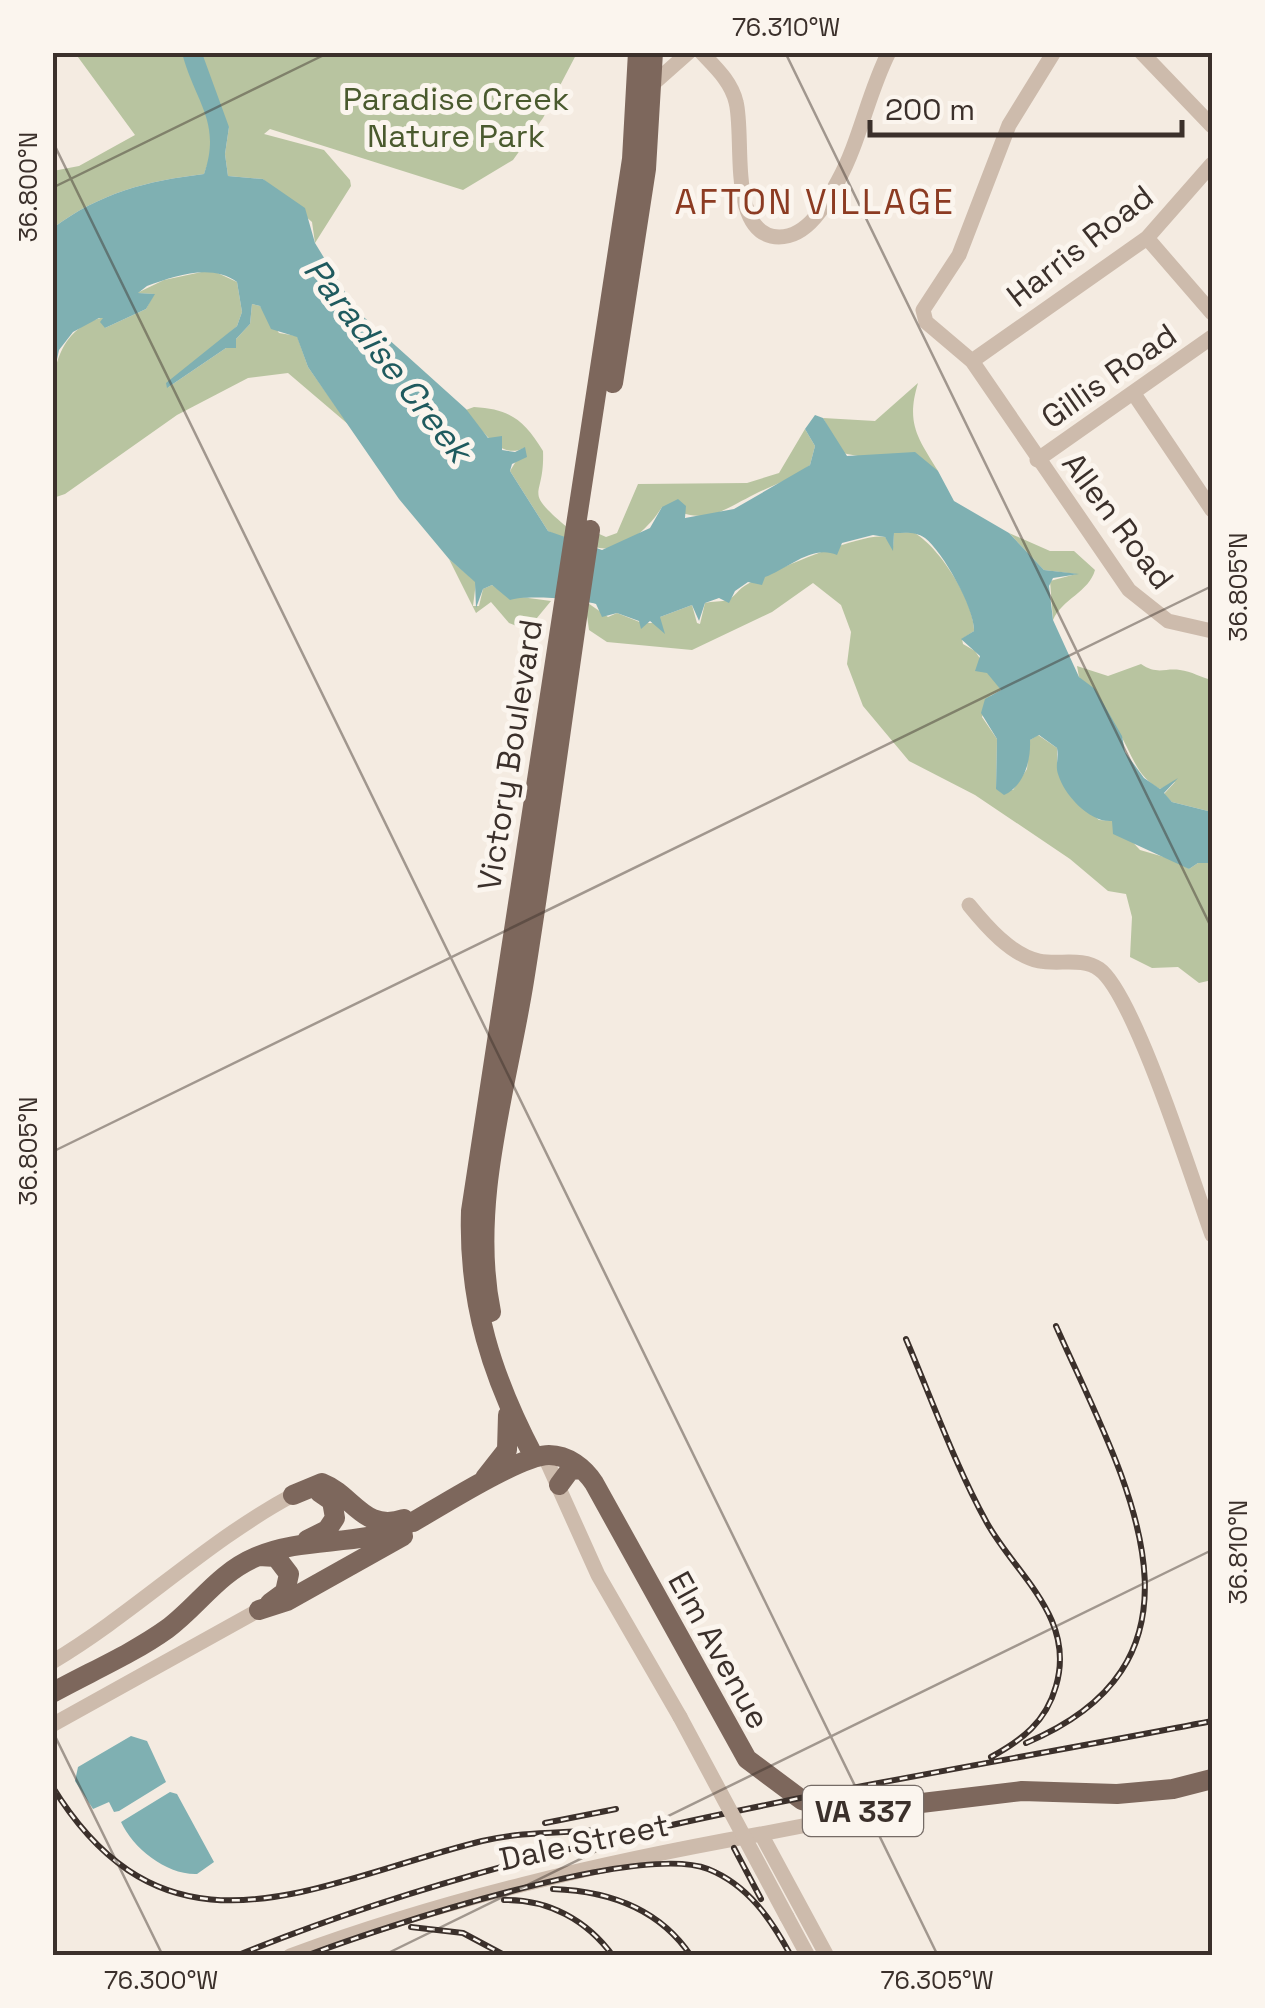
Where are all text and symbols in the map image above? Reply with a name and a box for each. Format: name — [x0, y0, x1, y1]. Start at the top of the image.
text: 76.310°W — [732, 11, 840, 43]
scale bar — [870, 75, 1182, 137]
park label: Paradise Creek Nature Park — [343, 79, 569, 156]
text: 200 m — [885, 90, 975, 129]
text: 36.800°N — [12, 132, 44, 242]
street label: Harris Road — [999, 176, 1161, 316]
district label: AFTON VILLAGE — [674, 180, 956, 224]
water label: Paradise Creek — [294, 249, 484, 474]
street label: Gillis Road — [1034, 315, 1184, 437]
street label: Allen Road — [1054, 445, 1182, 597]
text: 36.805°N — [1222, 532, 1254, 642]
street label: Victory Boulevard — [469, 617, 551, 893]
text: 36.805°N — [12, 1096, 44, 1206]
text: 36.810°N — [1222, 1500, 1254, 1604]
street label: Elm Avenue — [659, 1564, 779, 1736]
road number: VA 337 — [803, 1786, 923, 1836]
street label: Dale Street — [496, 1805, 672, 1879]
text: 76.300°W — [104, 1964, 218, 1996]
text: 76.305°W — [880, 1964, 994, 1996]

